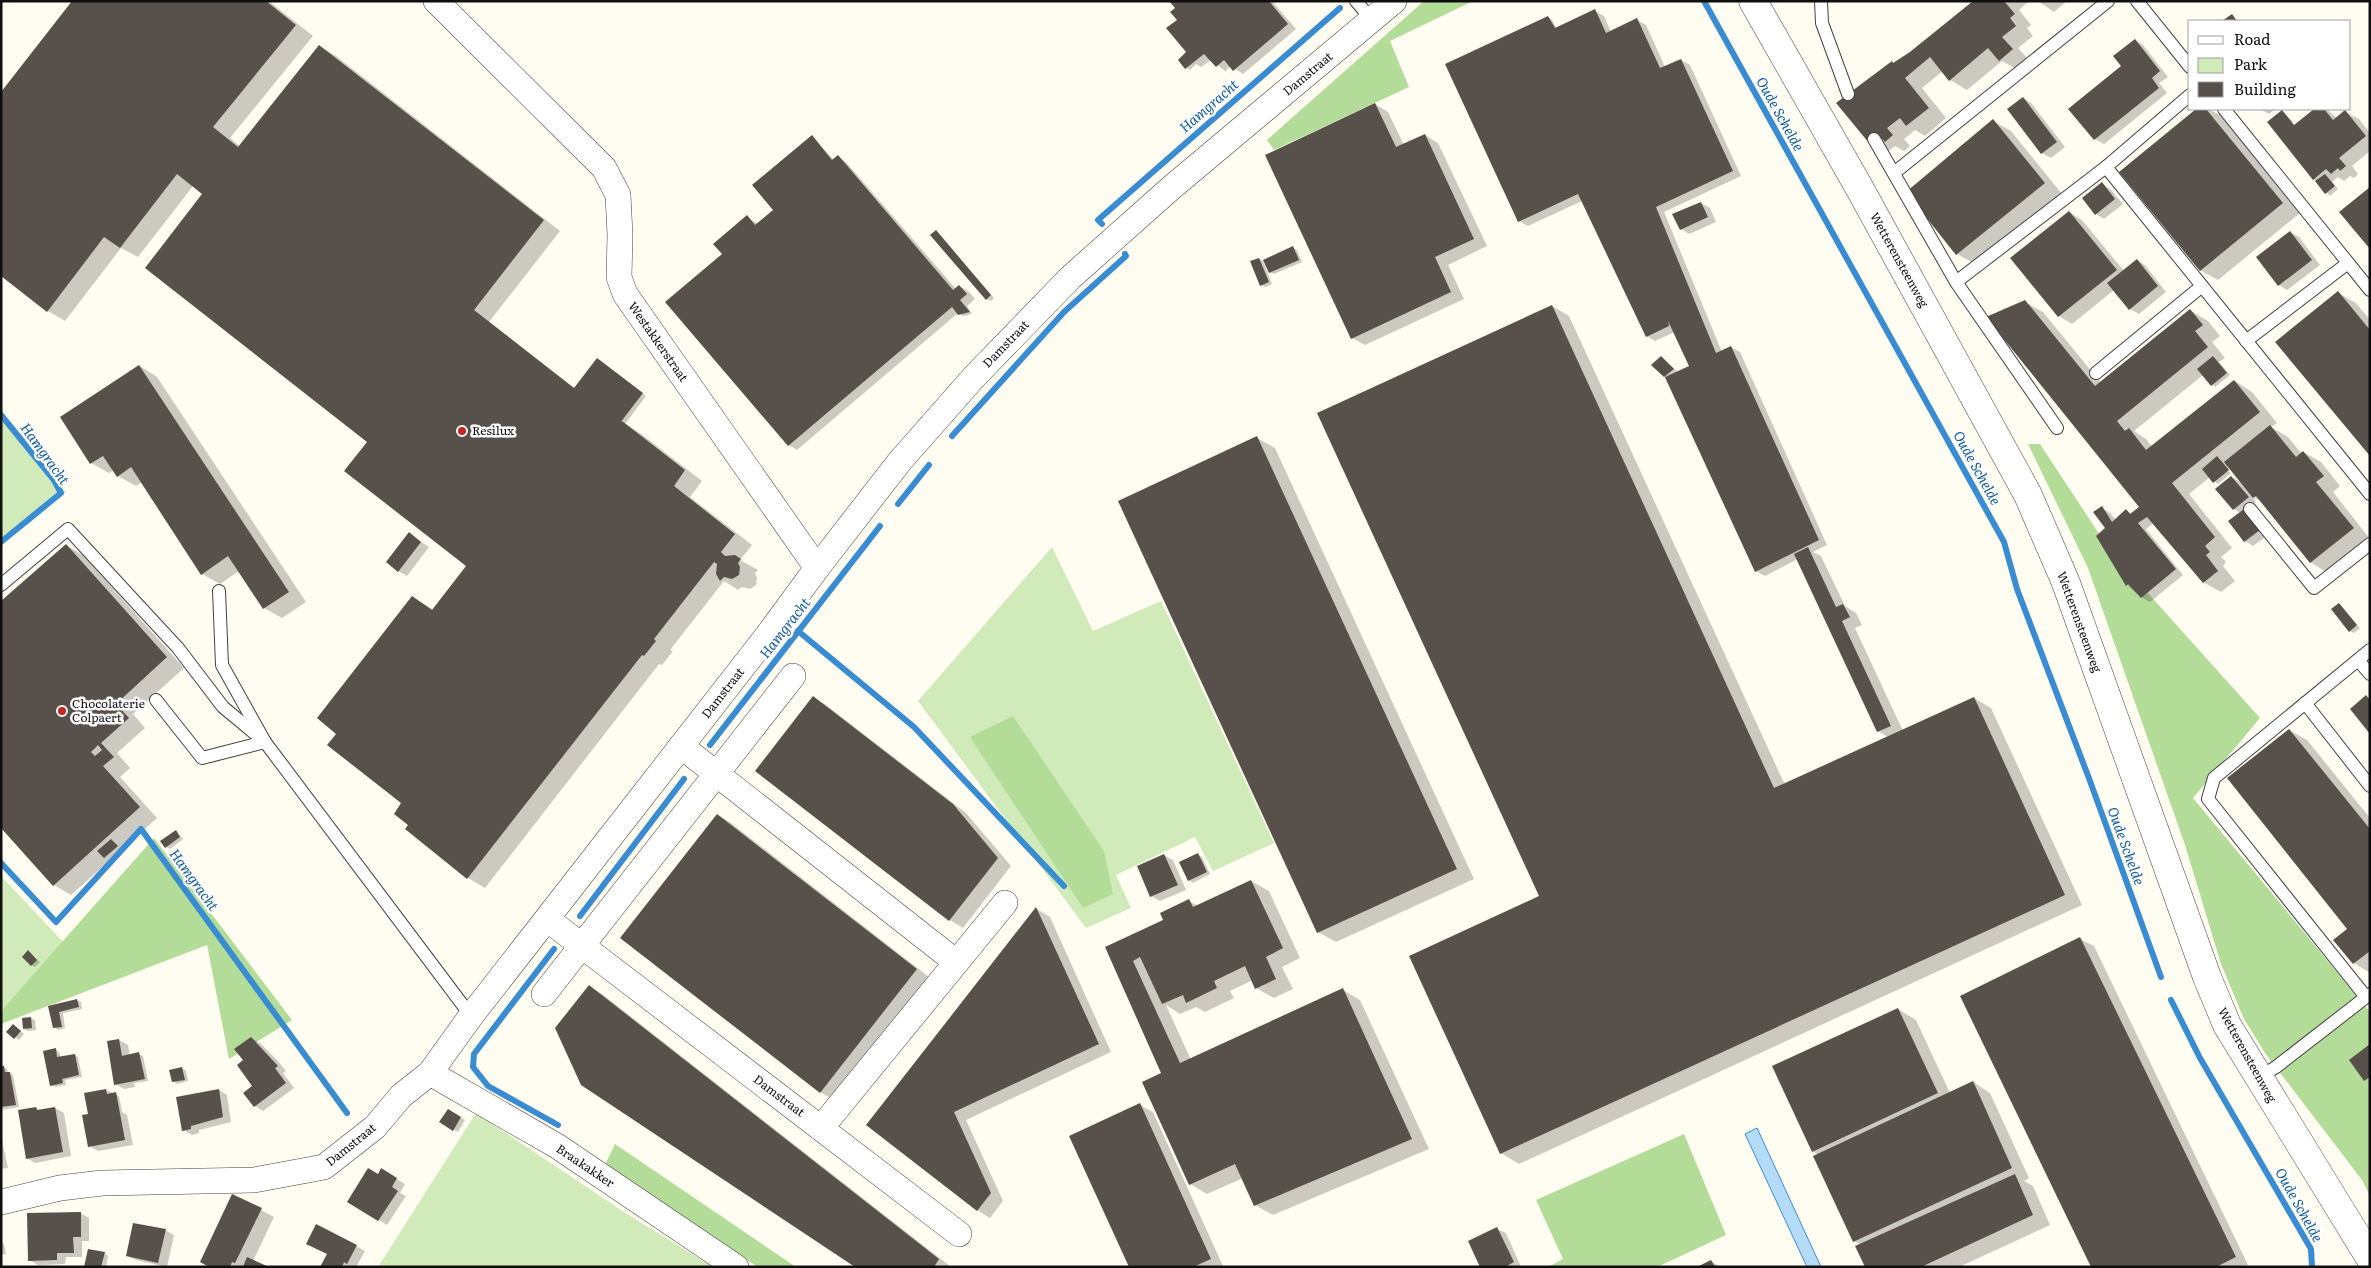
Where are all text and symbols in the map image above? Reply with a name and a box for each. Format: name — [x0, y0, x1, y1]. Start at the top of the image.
legend — [2188, 20, 2351, 110]
text: Road — [2234, 27, 2270, 50]
street label: Damstraat — [1279, 47, 1336, 99]
text: Park — [2234, 52, 2268, 75]
water label: Oude Schelde — [1752, 73, 1810, 154]
water label: Hamgracht — [1175, 74, 1242, 136]
text: Building — [2234, 77, 2296, 100]
street label: Wetterensteenweg — [1866, 209, 1934, 311]
street label: Westakkerstraat — [625, 298, 693, 385]
street label: Damstraat — [978, 315, 1033, 371]
water label: Hamgracht — [17, 418, 75, 489]
place label: Resilux — [472, 421, 514, 439]
marker: Resilux — [456, 425, 468, 437]
water label: Oude Schelde — [1949, 427, 2007, 508]
street label: Wetterensteenweg — [2053, 569, 2107, 675]
water label: Hamgracht — [754, 593, 815, 662]
street label: Damstraat — [697, 663, 748, 722]
place label: Chocolaterie Colpaert — [72, 694, 145, 726]
marker: Chocolaterie Colpaert — [56, 705, 68, 717]
water label: Oude Schelde — [2104, 804, 2150, 888]
water label: Hamgracht — [166, 844, 224, 915]
street label: Wetterensteenweg — [2214, 1004, 2282, 1106]
street label: Damstraat — [750, 1070, 809, 1121]
street label: Damstraat — [321, 1118, 379, 1170]
street label: Braakakker — [553, 1139, 618, 1191]
water label: Oude Schelde — [2271, 1164, 2329, 1245]

